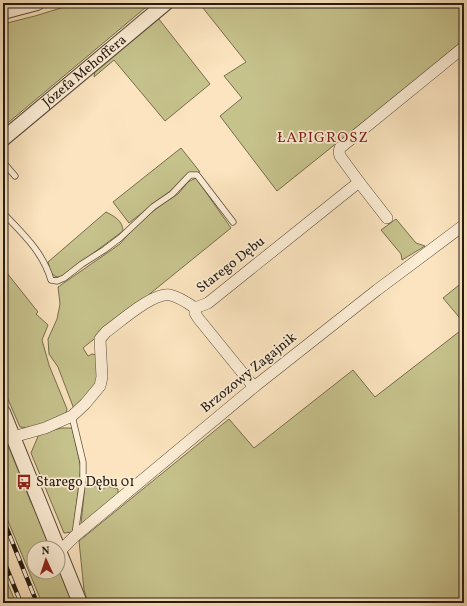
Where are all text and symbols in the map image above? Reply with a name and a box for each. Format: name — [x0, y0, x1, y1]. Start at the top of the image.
street label: Józefa Mehoffera — [38, 30, 131, 112]
district label: ŁAPIGROSZ — [277, 128, 369, 149]
street label: Starego Dębu — [193, 232, 269, 298]
street label: Brzozowy Zagajnik — [197, 328, 301, 418]
bus stop icon: Starego Dębu 01 — [15, 473, 33, 491]
place label: Starego Dębu 01 — [36, 473, 135, 492]
north arrow — [26, 540, 66, 580]
text: N — [41, 544, 50, 559]

